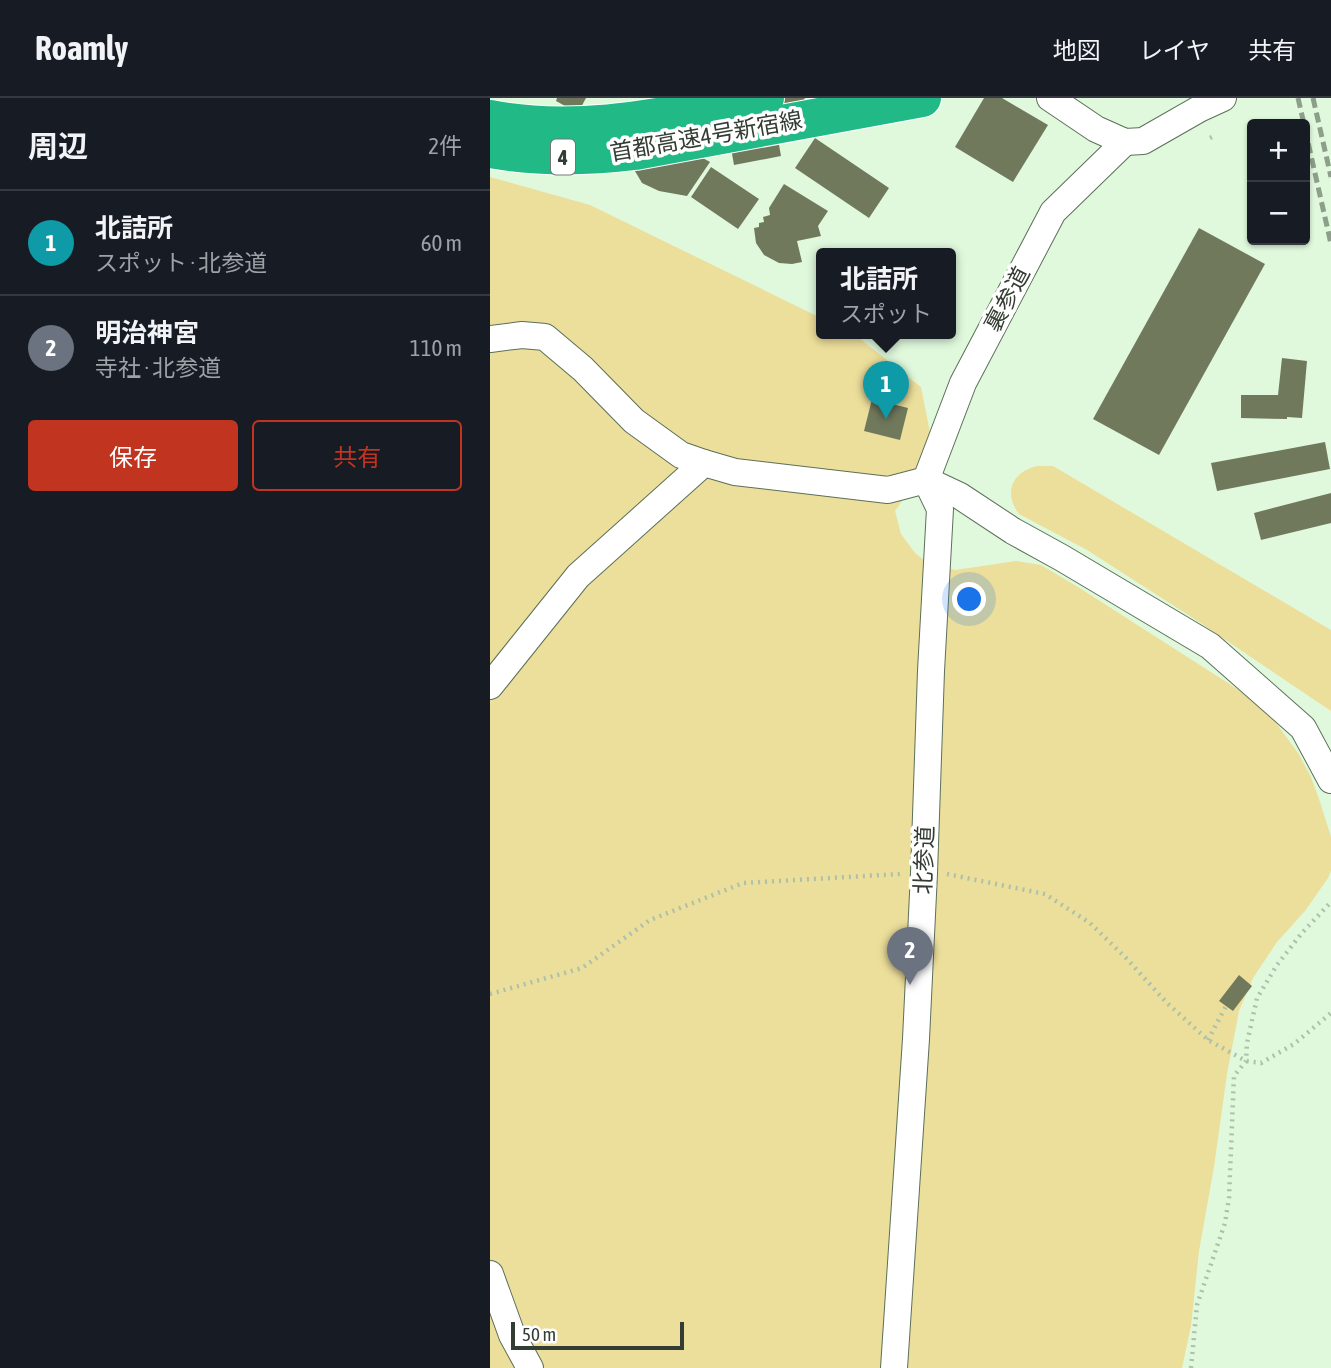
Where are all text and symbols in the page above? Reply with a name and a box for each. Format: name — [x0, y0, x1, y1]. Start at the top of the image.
text: Roamly — [35, 29, 128, 67]
text: 地図 — [1053, 37, 1101, 64]
text: レイヤ — [1139, 37, 1210, 64]
text: 共有 — [1248, 37, 1296, 64]
street label: 首都高速4号新宿線 — [608, 106, 804, 166]
map controls — [1247, 119, 1310, 245]
button: + — [1247, 119, 1310, 182]
text: 周辺 — [28, 129, 88, 163]
text: 2件 — [428, 133, 462, 159]
road number: 4 — [551, 140, 575, 174]
button: − — [1247, 182, 1310, 245]
text: 北詰所 — [95, 213, 173, 243]
text: 1 — [46, 230, 56, 256]
text: 60 m — [421, 230, 462, 256]
popup — [816, 248, 956, 339]
text: スポット · 北参道 — [95, 250, 267, 276]
street label: 裏参道 — [979, 262, 1035, 336]
text: 北詰所 — [840, 264, 918, 294]
text: スポット — [840, 301, 932, 327]
text: 明治神宮 — [95, 318, 199, 348]
text: 2 — [46, 335, 56, 361]
text: 110 m — [410, 335, 462, 361]
text: 寺社 · 北参道 — [95, 355, 221, 381]
pin: 1 — [863, 361, 909, 419]
button: 保存 — [28, 420, 238, 491]
button: 共有 — [252, 420, 462, 491]
your location — [952, 582, 986, 616]
street label: 北参道 — [910, 825, 938, 895]
pin: 2 — [887, 927, 933, 985]
scale bar — [511, 1319, 684, 1351]
text: 50 m — [522, 1323, 556, 1345]

